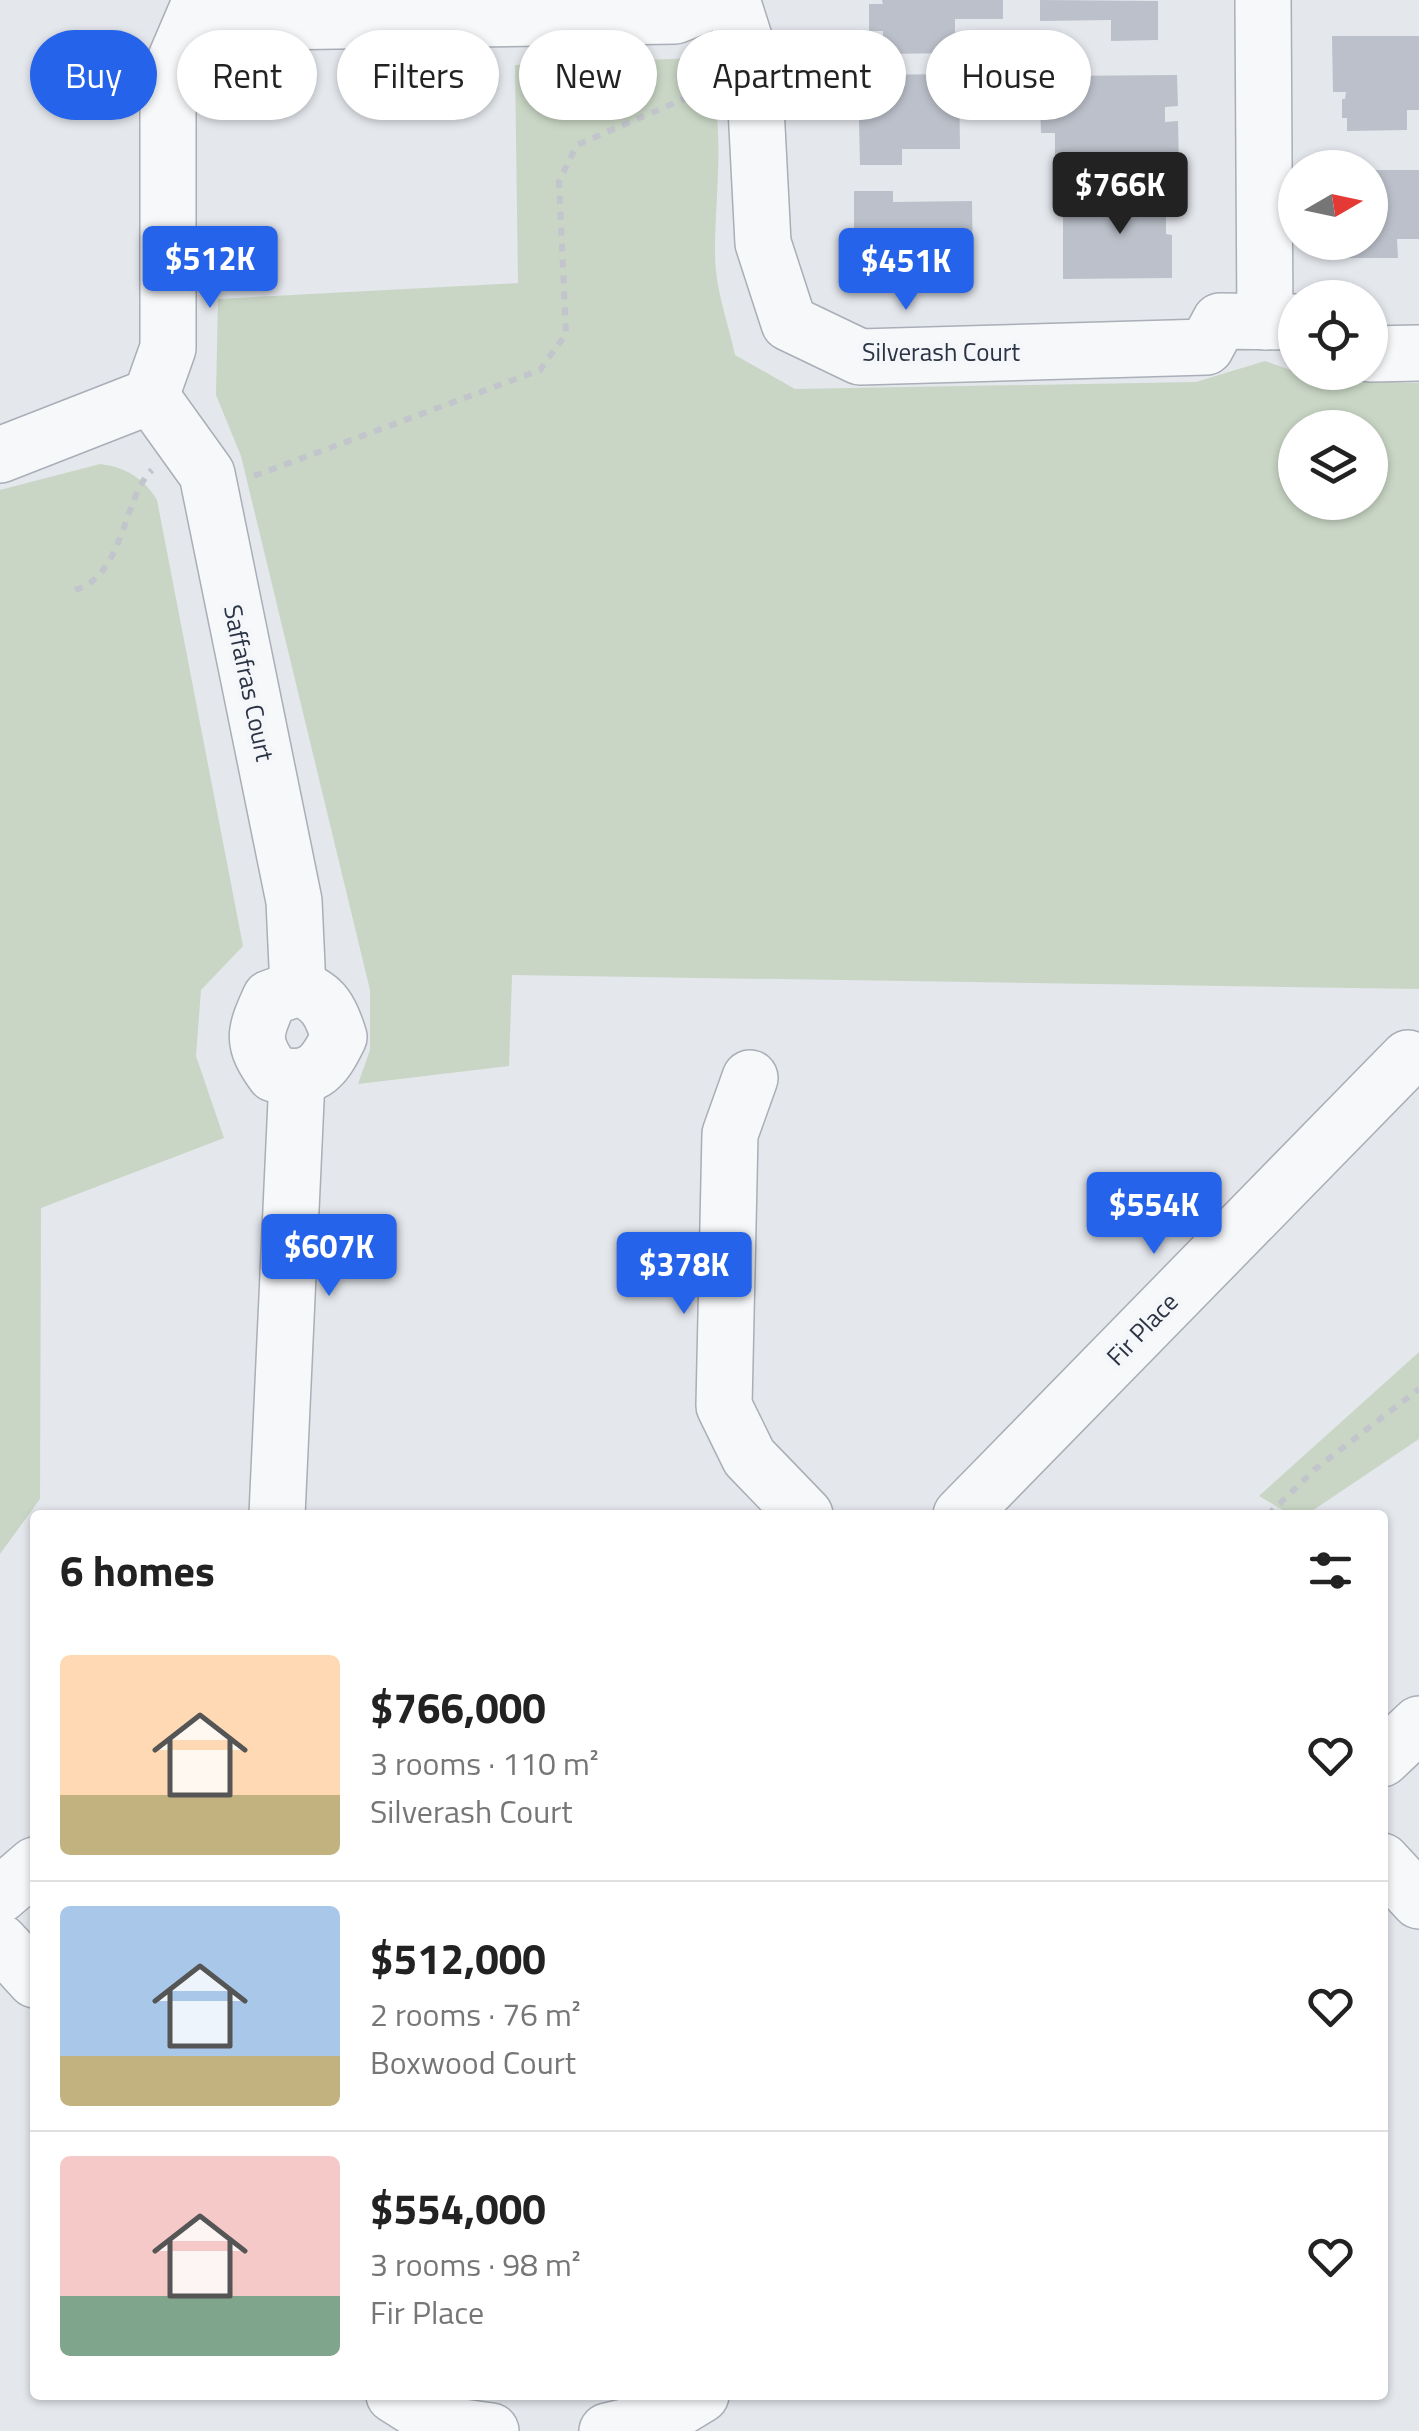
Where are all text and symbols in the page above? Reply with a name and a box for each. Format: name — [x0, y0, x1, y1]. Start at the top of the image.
chip: Buy — [30, 30, 157, 120]
chip: Rent — [177, 30, 317, 120]
chip: Filters — [337, 30, 499, 120]
chip: New — [519, 30, 657, 120]
chip: Apartment — [677, 30, 906, 120]
chip: House — [926, 30, 1091, 120]
north arrow — [1278, 150, 1388, 260]
map controls — [1278, 150, 1388, 520]
pin: $766K — [1050, 152, 1190, 237]
text: $766K — [1075, 160, 1165, 208]
pin: $512K — [140, 226, 280, 311]
pin: $451K — [836, 228, 976, 313]
text: $512K — [165, 234, 255, 282]
text: $451K — [861, 236, 951, 284]
button: locate — [1278, 280, 1388, 390]
street label: Silverash Court — [862, 333, 1020, 371]
button: layers — [1278, 410, 1388, 520]
street label: Saffafras Court — [214, 601, 284, 765]
pin: $554K — [1084, 1172, 1224, 1257]
text: $554K — [1109, 1180, 1199, 1228]
pin: $607K — [259, 1214, 399, 1299]
text: $607K — [284, 1222, 374, 1270]
pin: $378K — [614, 1232, 754, 1317]
text: $378K — [639, 1240, 729, 1288]
street label: Fir Place — [1097, 1284, 1187, 1374]
text: 6 homes — [60, 1538, 215, 1602]
icon: filters — [1303, 1543, 1358, 1598]
text: $766,000 — [370, 1675, 546, 1739]
icon: home — [140, 1695, 260, 1815]
icon: heart — [1303, 1728, 1358, 1783]
text: 3 rooms · 110 m² — [370, 1739, 599, 1787]
text: Silverash Court — [370, 1787, 573, 1835]
text: $512,000 — [370, 1926, 546, 1990]
icon: home — [140, 1946, 260, 2066]
icon: heart — [1303, 1979, 1358, 2034]
text: 2 rooms · 76 m² — [370, 1990, 581, 2038]
text: Boxwood Court — [370, 2038, 576, 2086]
text: $554,000 — [370, 2176, 546, 2240]
icon: home — [140, 2196, 260, 2316]
icon: heart — [1303, 2229, 1358, 2284]
text: 3 rooms · 98 m² — [370, 2240, 581, 2288]
text: Fir Place — [370, 2288, 484, 2336]

